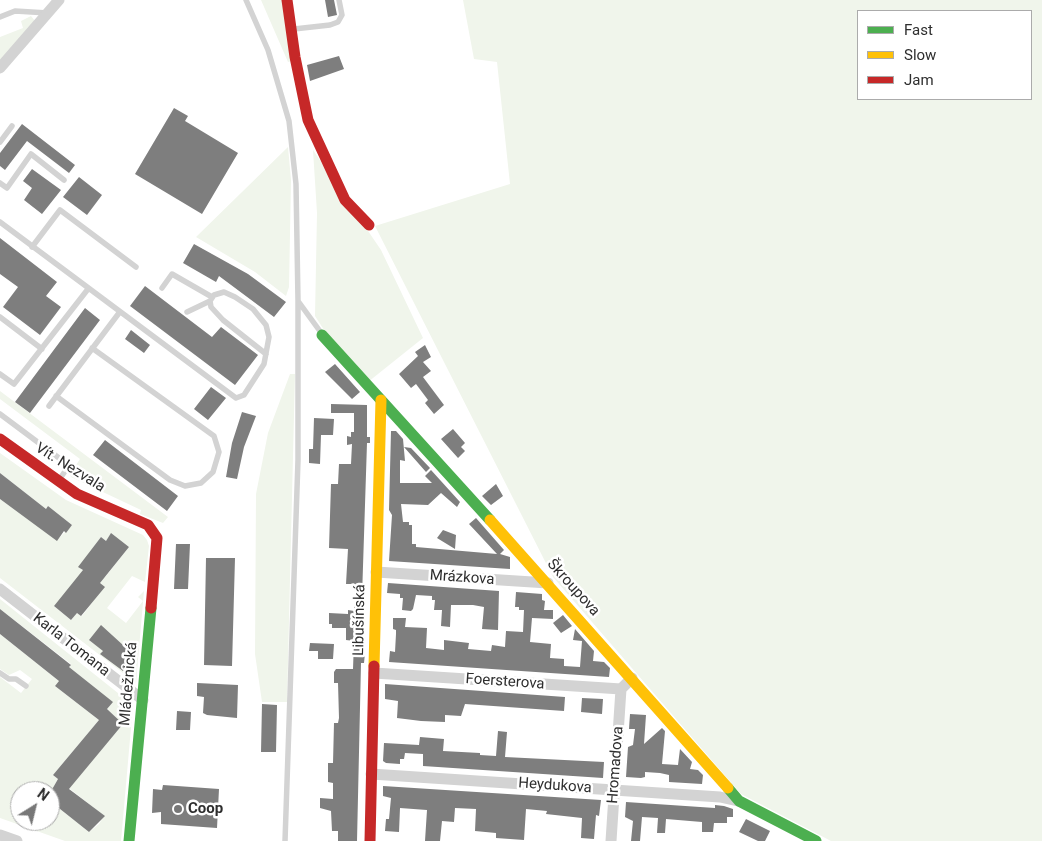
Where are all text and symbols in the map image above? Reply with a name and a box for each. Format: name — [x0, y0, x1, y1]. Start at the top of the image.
legend — [857, 10, 1032, 100]
text: Fast — [904, 21, 933, 39]
text: Slow — [904, 46, 936, 64]
text: Jam — [904, 71, 934, 89]
street label: Vít. Nezvala — [32, 439, 108, 497]
street label: Škroupova — [543, 556, 603, 620]
street label: Mrázkova — [429, 567, 495, 589]
street label: Libušínská — [350, 584, 370, 656]
street label: Karla Tomana — [29, 609, 113, 681]
street label: Mládežnická — [116, 641, 142, 727]
street label: Foersterova — [465, 670, 545, 694]
street label: Hromadova — [604, 726, 628, 804]
street label: Heydukova — [518, 774, 592, 798]
north arrow — [10, 781, 60, 831]
text: N — [35, 785, 52, 804]
place label: Coop — [188, 800, 223, 818]
marker: Coop — [172, 803, 184, 815]

